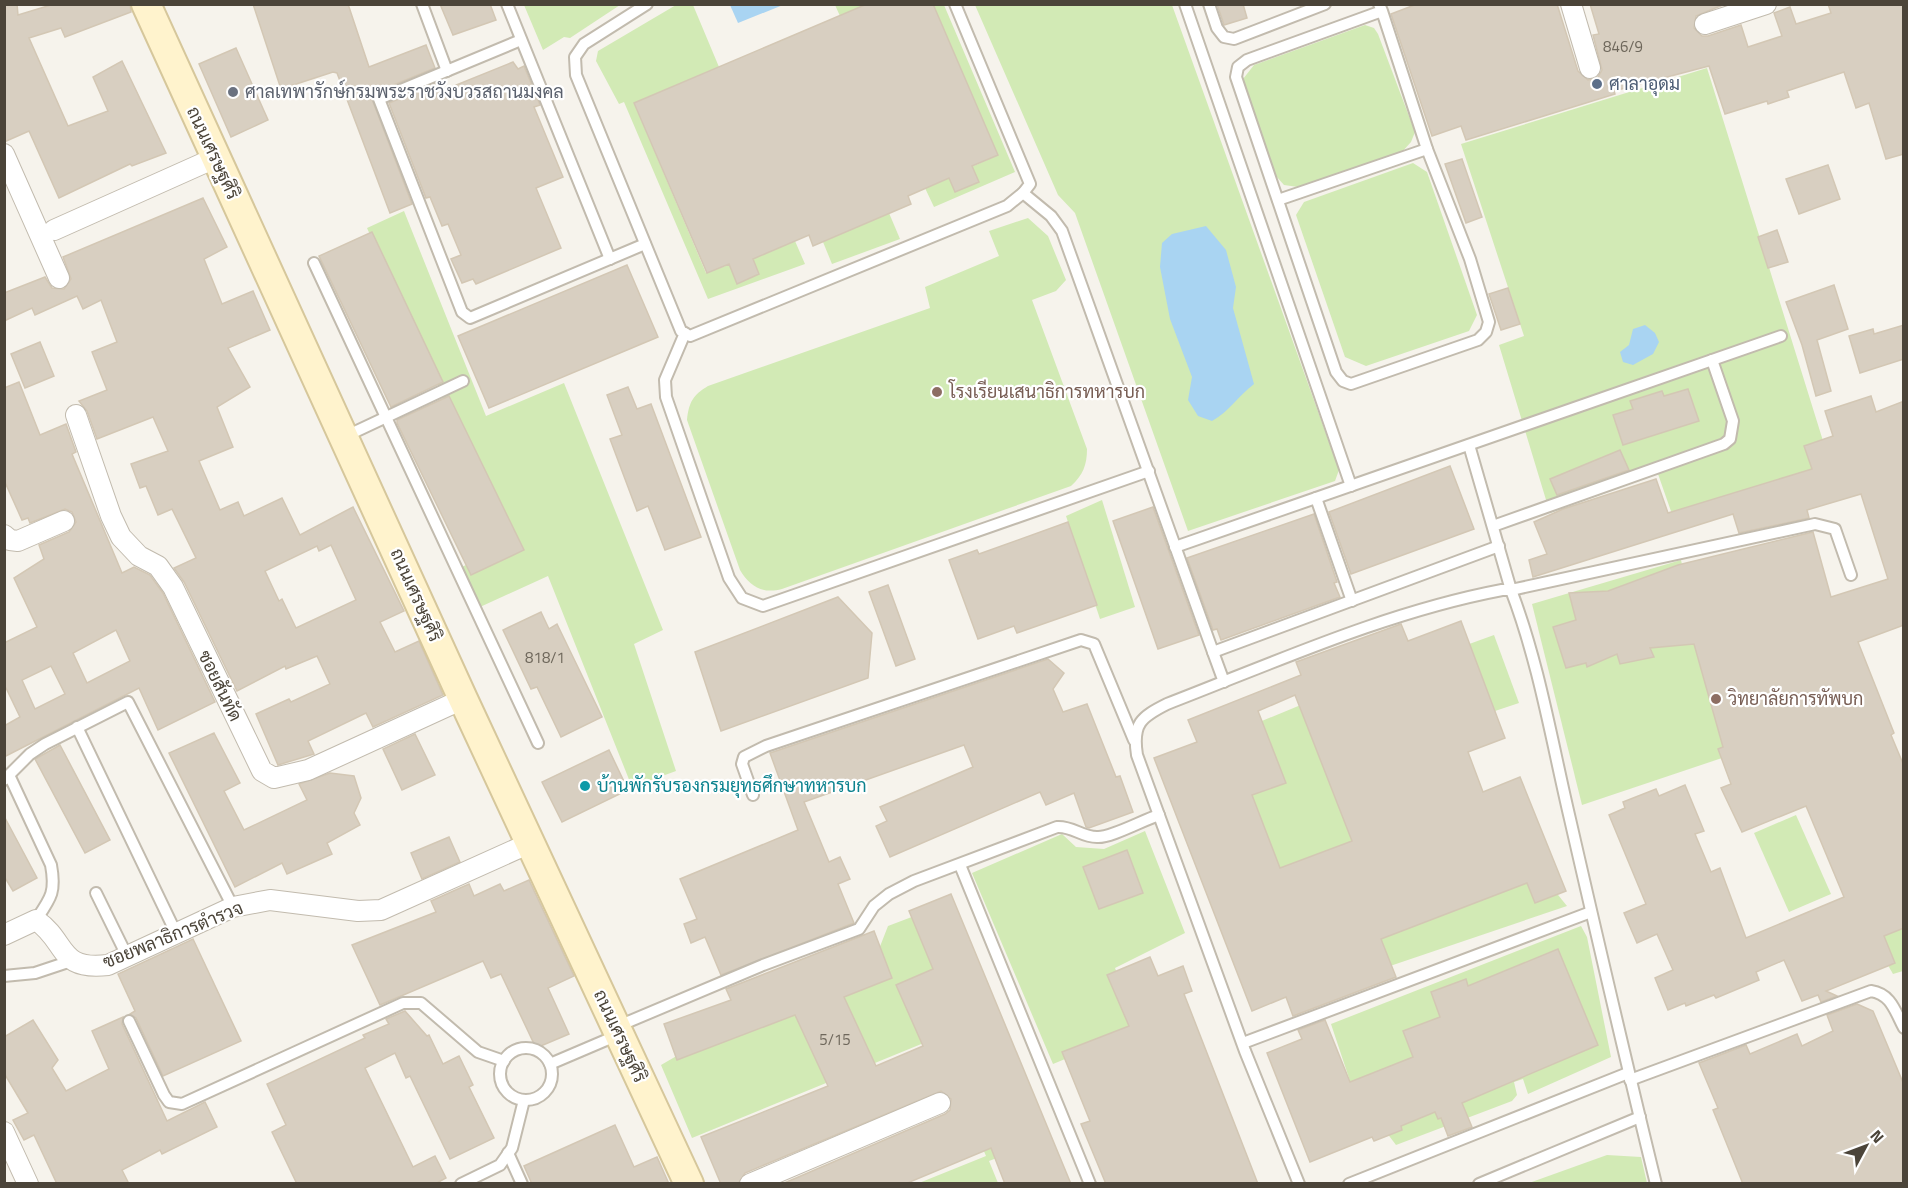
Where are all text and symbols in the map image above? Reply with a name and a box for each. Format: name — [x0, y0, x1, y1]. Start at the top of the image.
house number: 846/9 — [1603, 35, 1643, 58]
place label: ศาลาอุดม — [1609, 70, 1680, 97]
marker: ศาลาอุดม — [1590, 77, 1604, 91]
place label: ศาลเทพารักษ์กรมพระราชวังบวรสถานมงคล — [245, 78, 564, 105]
marker: ศาลเทพารักษ์กรมพระราชวังบวรสถานมงคล — [226, 85, 240, 99]
street label: ถนนเศรษฐศิริ — [180, 102, 247, 204]
place label: โรงเรียนเสนาธิการทหารบก — [948, 378, 1145, 405]
marker: โรงเรียนเสนาธิการทหารบก — [930, 385, 944, 399]
street label: ถนนเศรษฐศิริ — [384, 544, 449, 646]
street label: ซอยสันทัด — [192, 646, 249, 726]
house number: 818/1 — [525, 646, 565, 669]
place label: วิทยาลัยการทัพบก — [1727, 685, 1863, 712]
marker: วิทยาลัยการทัพบก — [1709, 692, 1723, 706]
place label: บ้านพักรับรองกรมยุทธศึกษาทหารบก — [597, 772, 867, 799]
marker: บ้านพักรับรองกรมยุทธศึกษาทหารบก — [578, 779, 592, 793]
street label: ซอยพลาธิการตำรวจ — [99, 894, 247, 975]
street label: ถนนเศรษฐศิริ — [587, 985, 654, 1087]
house number: 5/15 — [819, 1028, 851, 1051]
north arrow — [1836, 1116, 1896, 1176]
text: N — [1865, 1124, 1890, 1148]

